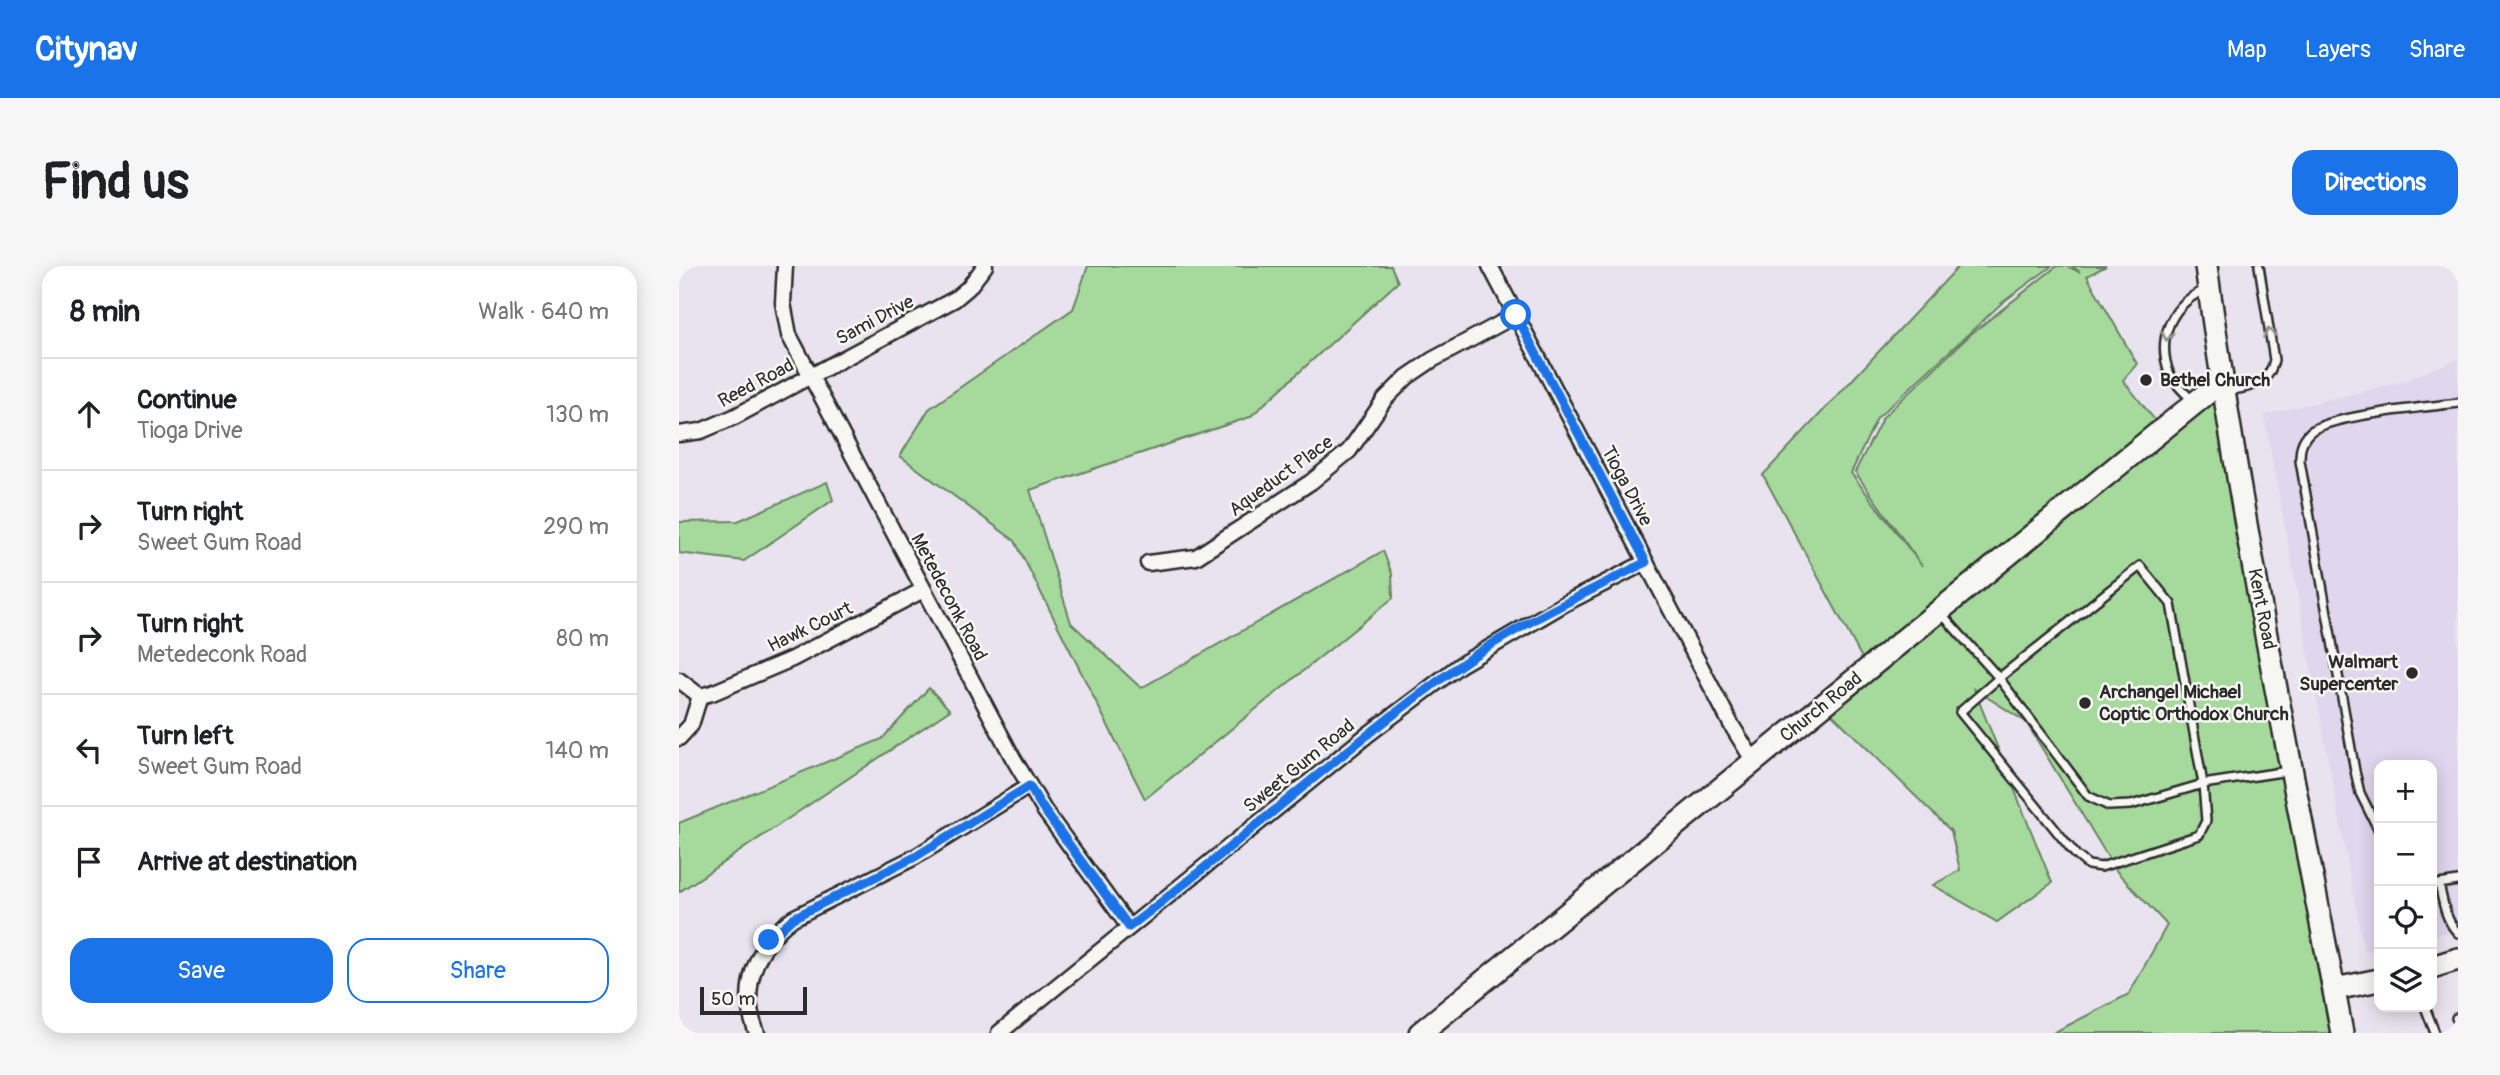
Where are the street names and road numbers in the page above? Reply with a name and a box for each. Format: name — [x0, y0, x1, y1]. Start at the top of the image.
street label: Sami Drive — [832, 289, 919, 351]
street label: Reed Road — [714, 353, 798, 413]
street label: Aqueduct Place — [1224, 430, 1338, 522]
street label: Tioga Drive — [1596, 442, 1658, 531]
street label: Metedeconk Road — [905, 529, 993, 665]
street label: Kent Road — [2242, 566, 2282, 652]
street label: Hawk Court — [764, 596, 857, 658]
street label: Church Road — [1775, 667, 1867, 747]
street label: Sweet Gum Road — [1238, 714, 1360, 818]

